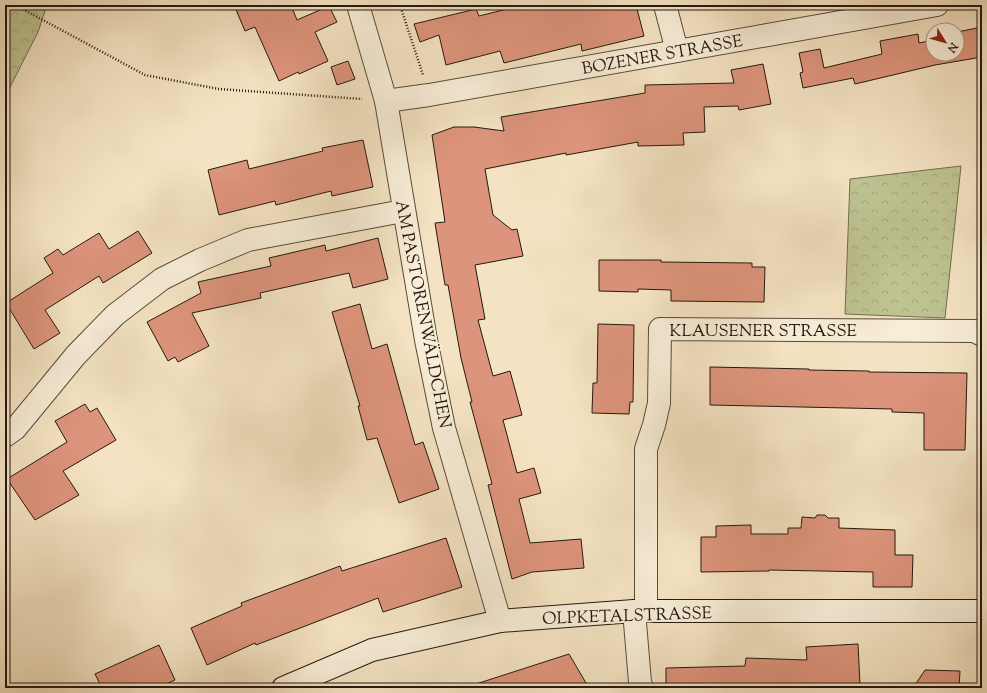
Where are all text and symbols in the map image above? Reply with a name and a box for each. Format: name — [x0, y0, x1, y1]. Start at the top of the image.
north arrow — [925, 22, 965, 62]
street label: BOZENER STRASSE — [580, 30, 745, 82]
text: N — [943, 38, 962, 56]
street label: AM PASTORENWÄLDCHEN — [388, 198, 456, 431]
street label: KLAUSENER STRASSE — [669, 320, 857, 344]
street label: OLPKETALSTRASSE — [542, 602, 712, 632]

